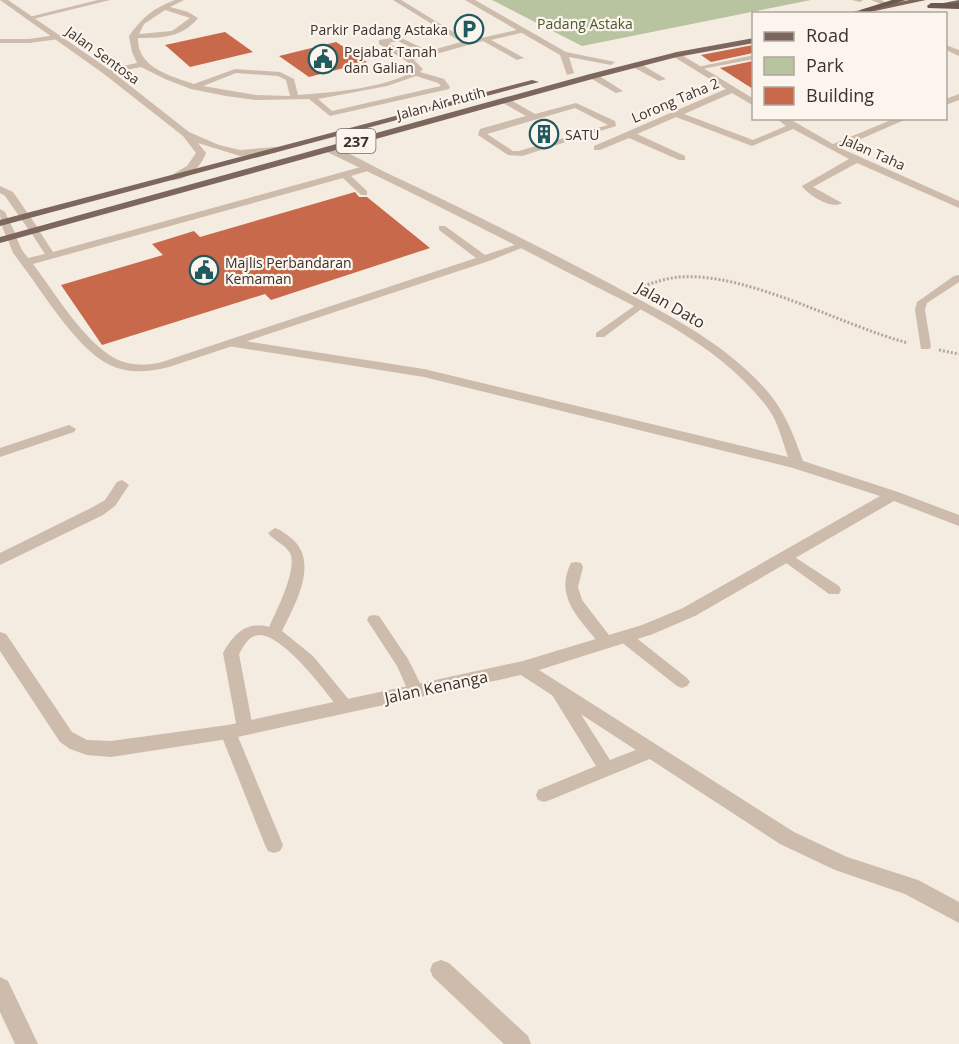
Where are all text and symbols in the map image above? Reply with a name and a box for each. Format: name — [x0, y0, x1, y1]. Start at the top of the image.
legend — [752, 12, 947, 120]
parking icon: Parkir Padang Astaka — [453, 13, 485, 45]
park label: Padang Astaka — [537, 14, 633, 33]
place label: Parkir Padang Astaka — [310, 20, 448, 39]
street label: Jalan Sentosa — [61, 21, 144, 88]
text: Road — [806, 23, 849, 47]
place label: Pejabat Tanah dan Galian — [344, 42, 437, 77]
public building icon: Pejabat Tanah dan Galian — [307, 43, 339, 75]
text: Park — [806, 53, 844, 77]
street label: Lorong Taha 2 — [628, 73, 722, 127]
street label: Jalan Air Putih — [393, 82, 487, 124]
text: Building — [806, 83, 874, 107]
building icon: SATU — [528, 118, 560, 150]
place label: SATU — [565, 125, 599, 144]
road number: 237 — [336, 129, 376, 153]
street label: Jalan Taha — [838, 129, 908, 174]
place label: Majlis Perbandaran Kemaman — [225, 253, 352, 288]
public building icon: Majlis Perbandaran Kemaman — [188, 254, 220, 286]
street label: Jalan Dato — [631, 275, 709, 334]
street label: Jalan Kenanga — [380, 665, 490, 709]

